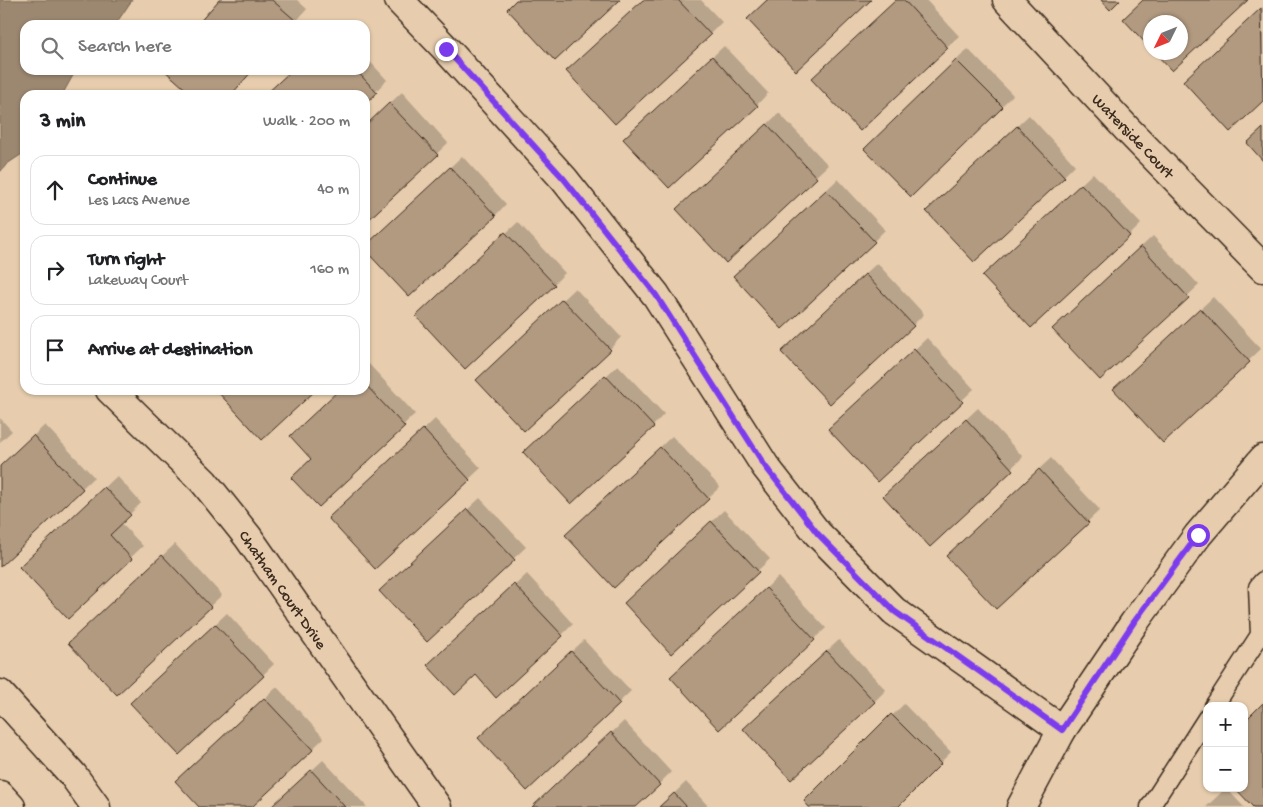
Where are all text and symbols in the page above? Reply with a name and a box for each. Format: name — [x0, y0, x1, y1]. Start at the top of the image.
north arrow — [1143, 15, 1188, 60]
search box — [20, 20, 370, 75]
icon: search — [38, 34, 66, 62]
text: Search here — [78, 36, 172, 59]
route end — [435, 38, 458, 61]
street label: Waterside Court — [1086, 91, 1178, 185]
text: 3 min — [40, 110, 85, 135]
text: Walk · 200 m — [263, 113, 350, 132]
text: Continue — [88, 169, 157, 192]
icon: ahead — [41, 176, 69, 204]
text: 40 m — [317, 181, 349, 200]
text: Les Lacs Avenue — [88, 192, 190, 211]
text: Turn right — [88, 249, 164, 272]
icon: right — [41, 256, 69, 284]
text: 160 m — [310, 261, 349, 280]
text: Lakeway Court — [88, 272, 188, 291]
icon: arrive — [41, 336, 69, 364]
text: Arrive at destination — [88, 339, 252, 362]
route start — [1187, 524, 1210, 547]
street label: Chatham Court Drive — [233, 528, 330, 655]
map controls — [1203, 702, 1248, 792]
button: + — [1203, 702, 1248, 747]
button: − — [1203, 747, 1248, 792]

